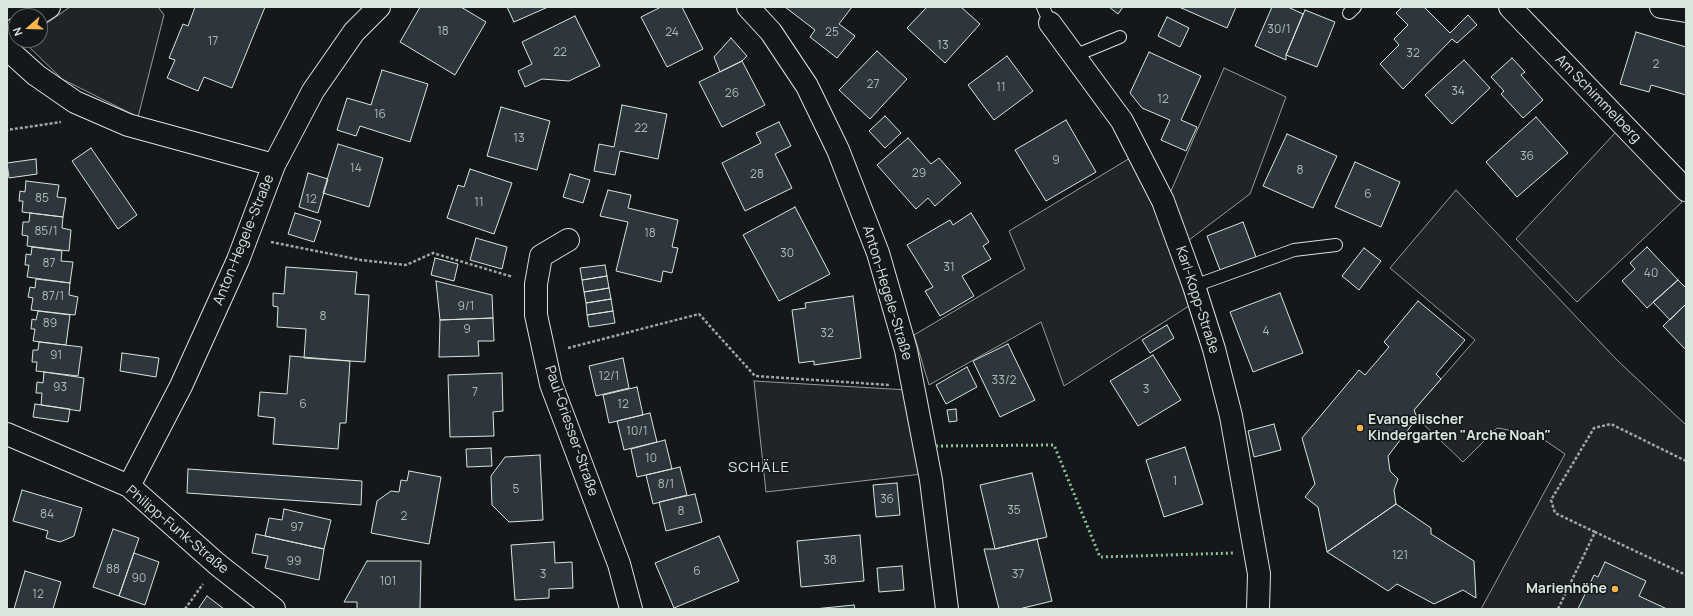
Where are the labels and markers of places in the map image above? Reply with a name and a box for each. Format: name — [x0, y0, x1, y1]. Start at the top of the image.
place label: Evangelischer Kindergarten "Arche Noah" — [1368, 412, 1551, 444]
marker: Evangelischer Kindergarten "Arche Noah" — [1355, 423, 1365, 433]
place label: Marienhöhe — [1526, 581, 1607, 597]
marker: Marienhöhe — [1610, 584, 1620, 594]

